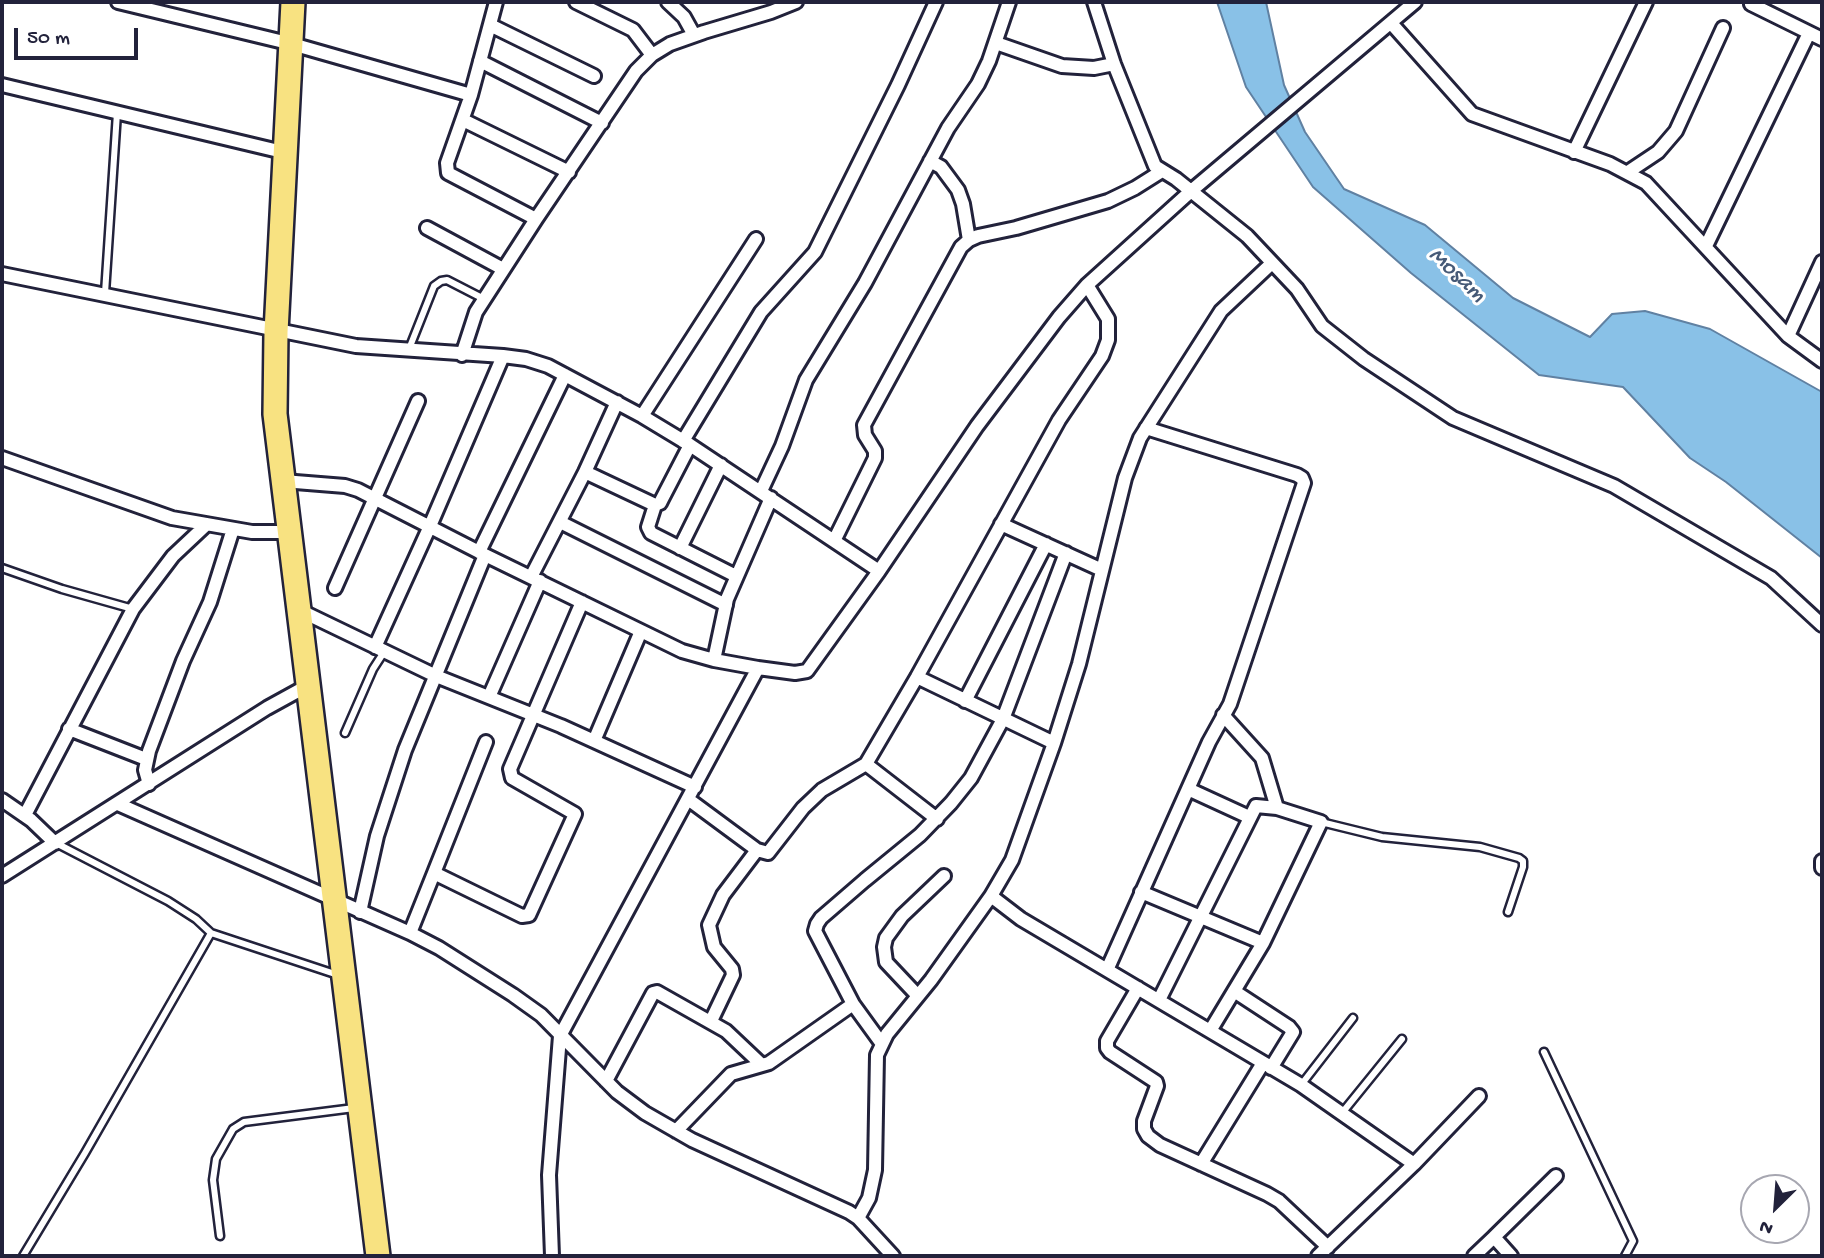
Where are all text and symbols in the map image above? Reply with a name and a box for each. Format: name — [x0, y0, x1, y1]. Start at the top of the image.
scale bar — [18, 14, 142, 58]
text: 50 m — [27, 27, 70, 52]
water label: Mosam — [1421, 242, 1491, 310]
north arrow — [1740, 1174, 1810, 1244]
text: N — [1756, 1214, 1777, 1240]

